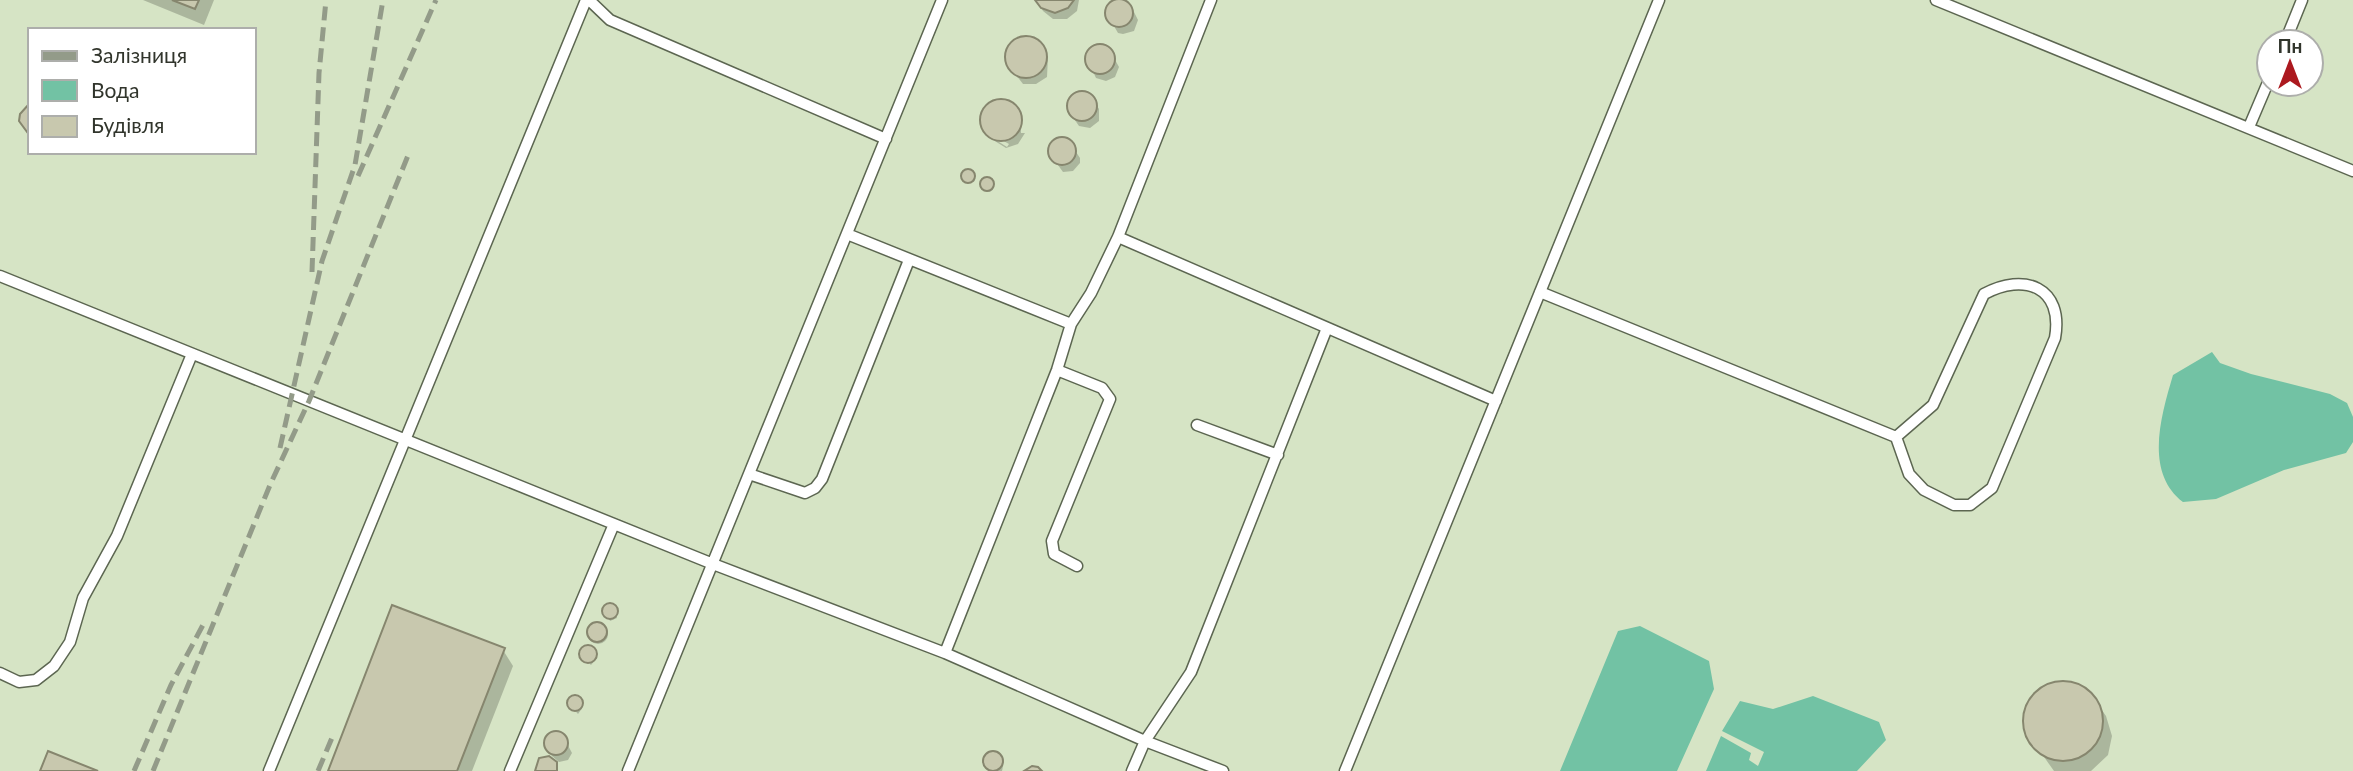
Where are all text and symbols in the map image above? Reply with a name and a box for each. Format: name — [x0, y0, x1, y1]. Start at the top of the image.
legend — [28, 28, 256, 154]
north arrow — [2255, 28, 2325, 98]
text: Пн — [2278, 34, 2302, 57]
text: Залізниця — [91, 42, 187, 67]
text: Вода — [91, 77, 139, 102]
text: Будівля — [91, 112, 164, 137]

